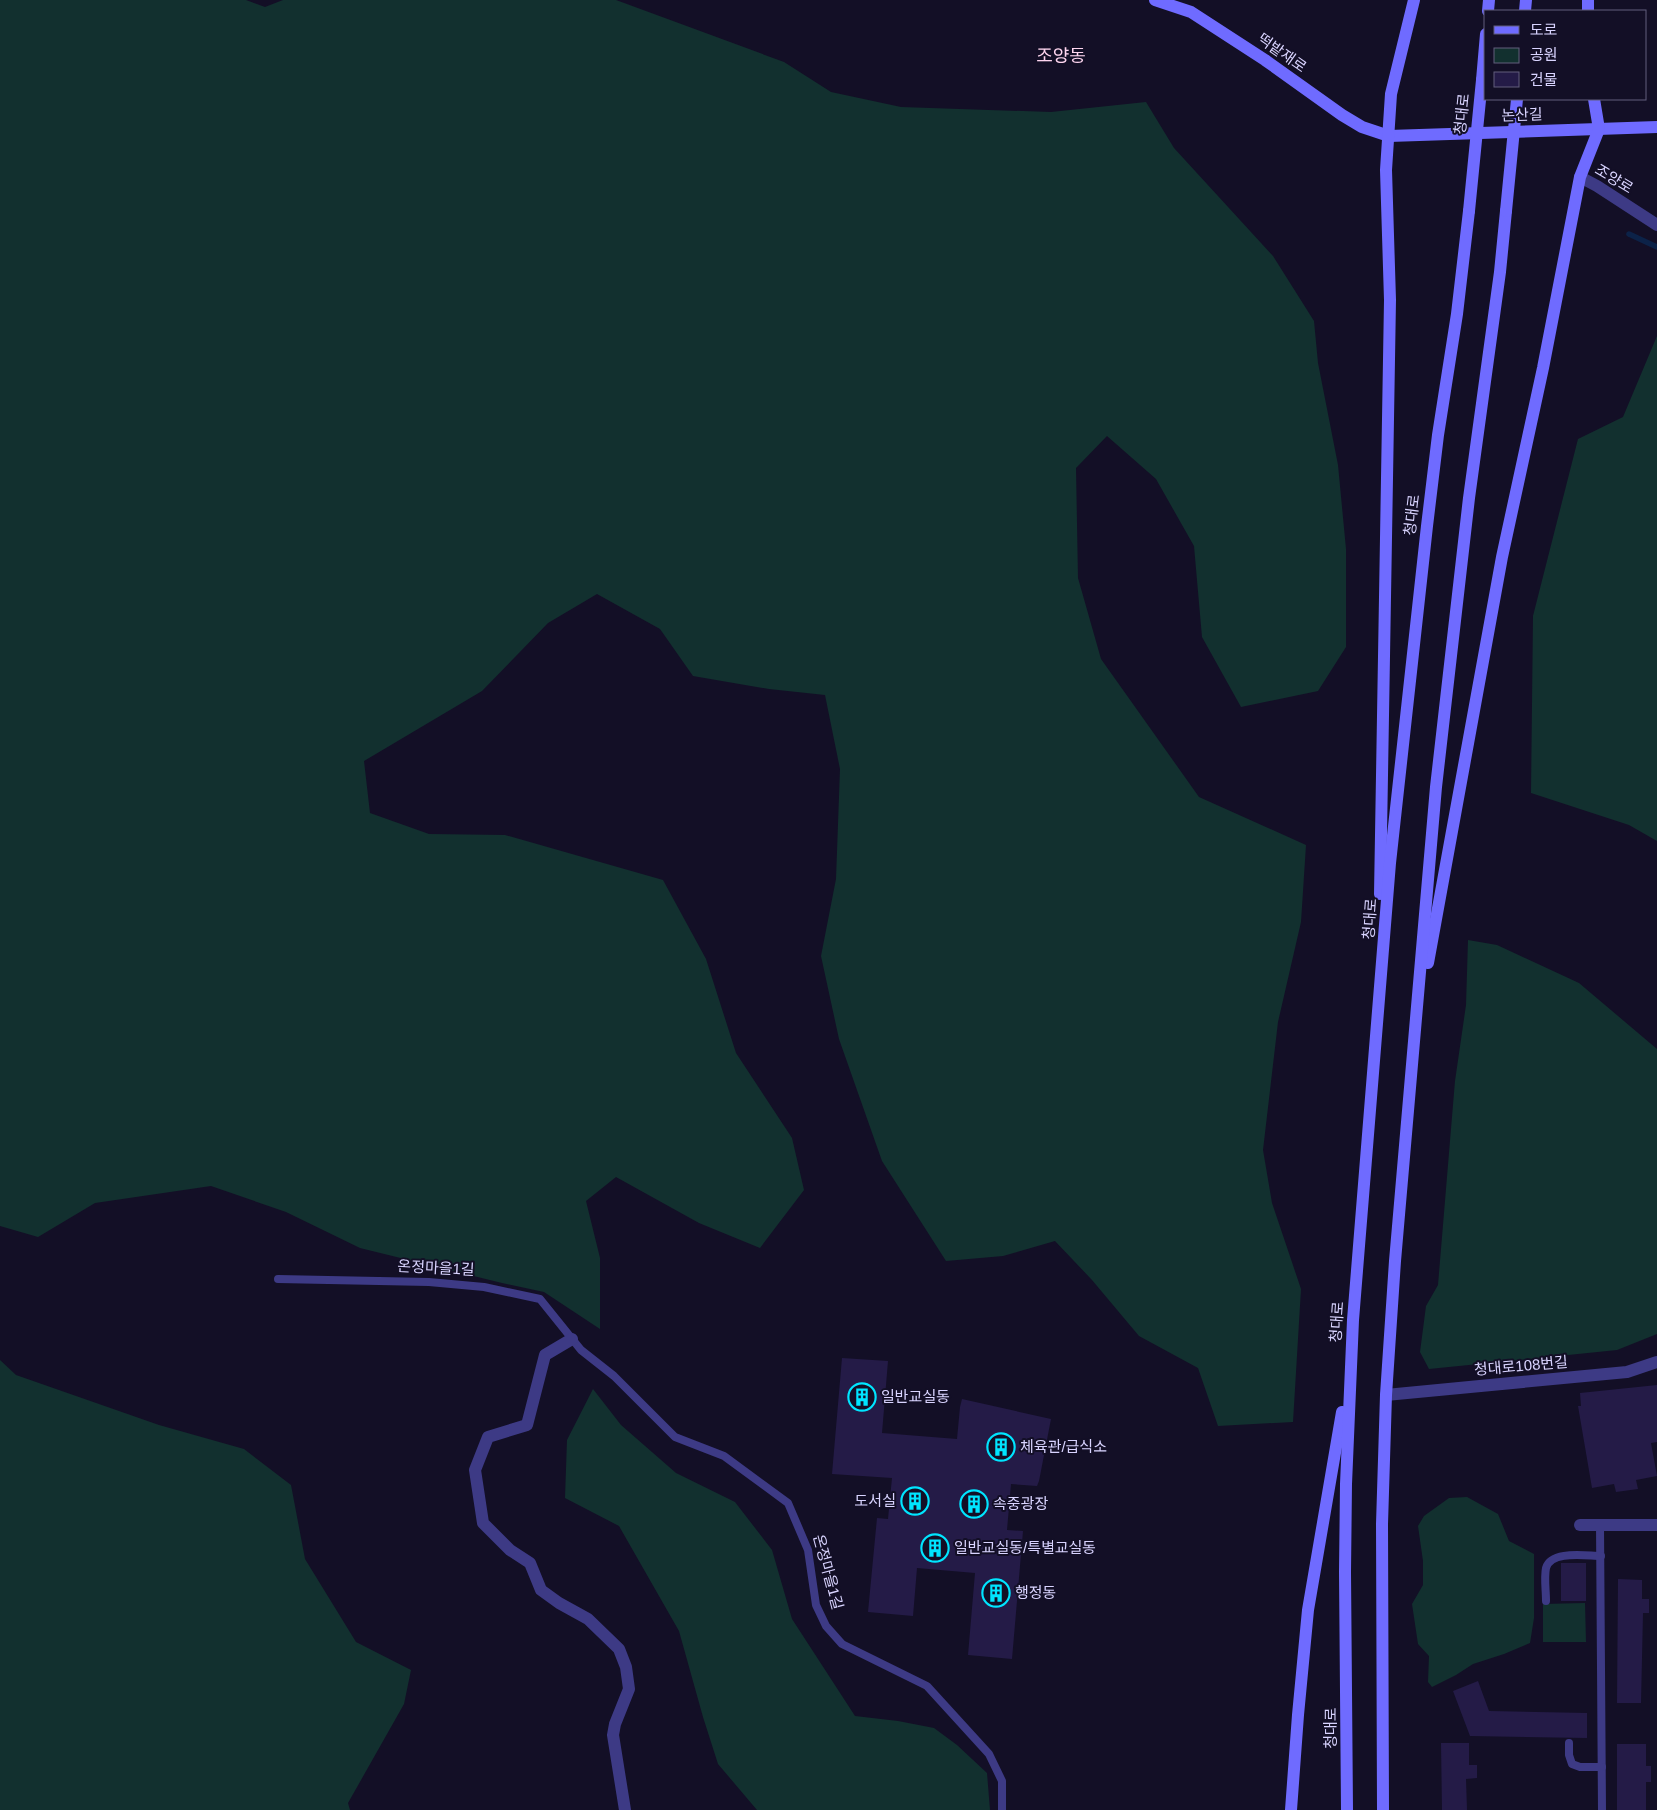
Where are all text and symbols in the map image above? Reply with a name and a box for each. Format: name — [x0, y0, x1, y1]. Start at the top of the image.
legend — [1484, 10, 1647, 100]
text: 도로 — [1530, 21, 1558, 38]
street label: 떡밭재로 — [1255, 30, 1310, 75]
district label: 조양동 — [1036, 46, 1086, 66]
text: 공원 — [1530, 46, 1558, 63]
text: 건물 — [1530, 71, 1558, 88]
street label: 청대로 — [1451, 92, 1472, 135]
street label: 논산길 — [1501, 105, 1543, 124]
street label: 조양로 — [1592, 161, 1636, 197]
street label: 청대로 — [1401, 493, 1422, 537]
street label: 청대로 — [1360, 898, 1379, 940]
street label: 온정마을1길 — [397, 1257, 475, 1278]
street label: 청대로 — [1327, 1301, 1346, 1343]
street label: 청대로108번길 — [1473, 1353, 1569, 1378]
building icon: 일반교실동 — [847, 1382, 877, 1412]
place label: 일반교실동 — [881, 1388, 950, 1405]
building icon: 체육관/급식소 — [986, 1432, 1016, 1462]
place label: 체육관/급식소 — [1020, 1438, 1107, 1455]
building icon: 도서실 — [900, 1486, 930, 1516]
building icon: 속중광장 — [959, 1489, 989, 1519]
place label: 도서실 — [855, 1492, 896, 1509]
place label: 속중광장 — [993, 1495, 1048, 1512]
street label: 온정마을1길 — [810, 1532, 847, 1611]
building icon: 일반교실동/특별교실동 — [920, 1533, 950, 1563]
place label: 일반교실동/특별교실동 — [954, 1539, 1096, 1556]
building icon: 행정동 — [981, 1578, 1011, 1608]
place label: 행정동 — [1015, 1584, 1056, 1601]
street label: 청대로 — [1322, 1707, 1339, 1749]

